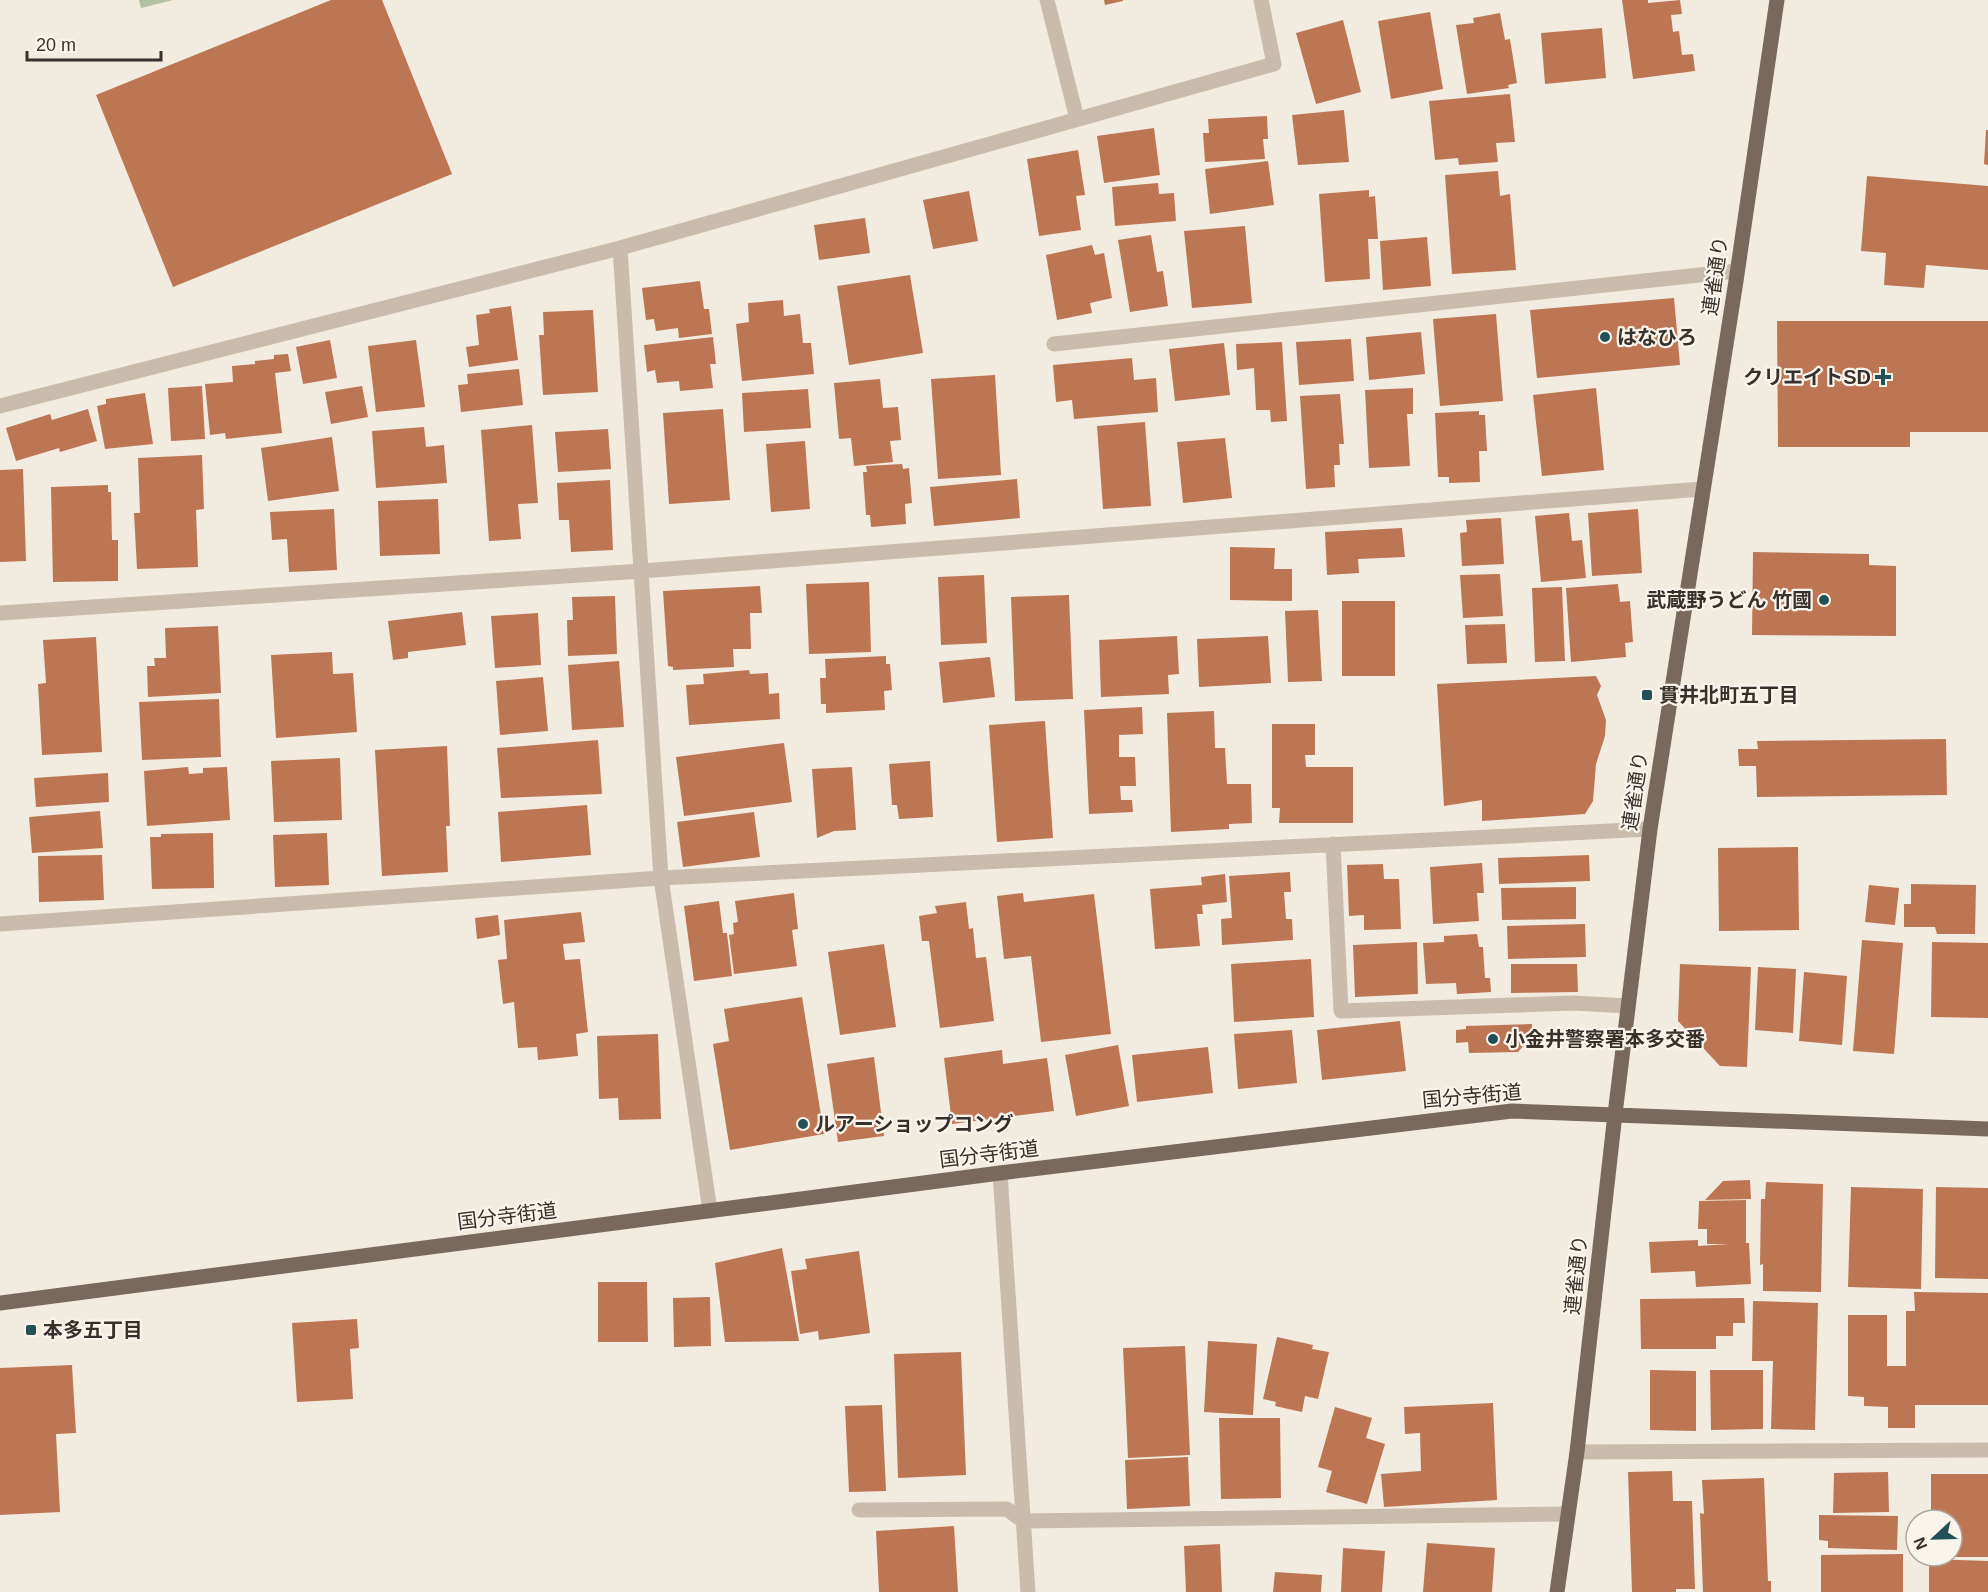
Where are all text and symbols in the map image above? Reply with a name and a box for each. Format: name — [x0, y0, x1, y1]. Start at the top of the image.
scale bar — [27, 24, 160, 62]
text: 20 m — [36, 35, 76, 55]
street label: 連雀通り — [1699, 235, 1731, 317]
place label: はなひろ — [1617, 326, 1697, 348]
marker: はなひろ — [1598, 330, 1612, 344]
place label: クリエイトSD — [1743, 366, 1871, 388]
marker: クリエイトSD — [1876, 370, 1890, 384]
place label: 武蔵野うどん 竹國 — [1646, 589, 1812, 611]
marker: 武蔵野うどん 竹國 — [1817, 593, 1831, 607]
place label: 貫井北町五丁目 — [1659, 684, 1799, 706]
marker: 貫井北町五丁目 — [1640, 688, 1654, 702]
street label: 連雀通り — [1619, 750, 1651, 832]
place label: 小金井警察署本多交番 — [1505, 1028, 1705, 1050]
marker: 小金井警察署本多交番 — [1486, 1032, 1500, 1046]
street label: 国分寺街道 — [1421, 1081, 1523, 1111]
place label: ルアーショップコング — [815, 1113, 1013, 1135]
marker: ルアーショップコング — [796, 1117, 810, 1131]
street label: 国分寺街道 — [938, 1137, 1040, 1171]
street label: 国分寺街道 — [456, 1199, 558, 1233]
street label: 連雀通り — [1561, 1234, 1591, 1316]
place label: 本多五丁目 — [43, 1319, 143, 1341]
marker: 本多五丁目 — [24, 1323, 38, 1337]
north arrow — [1904, 1508, 1964, 1568]
text: N — [1911, 1535, 1931, 1552]

